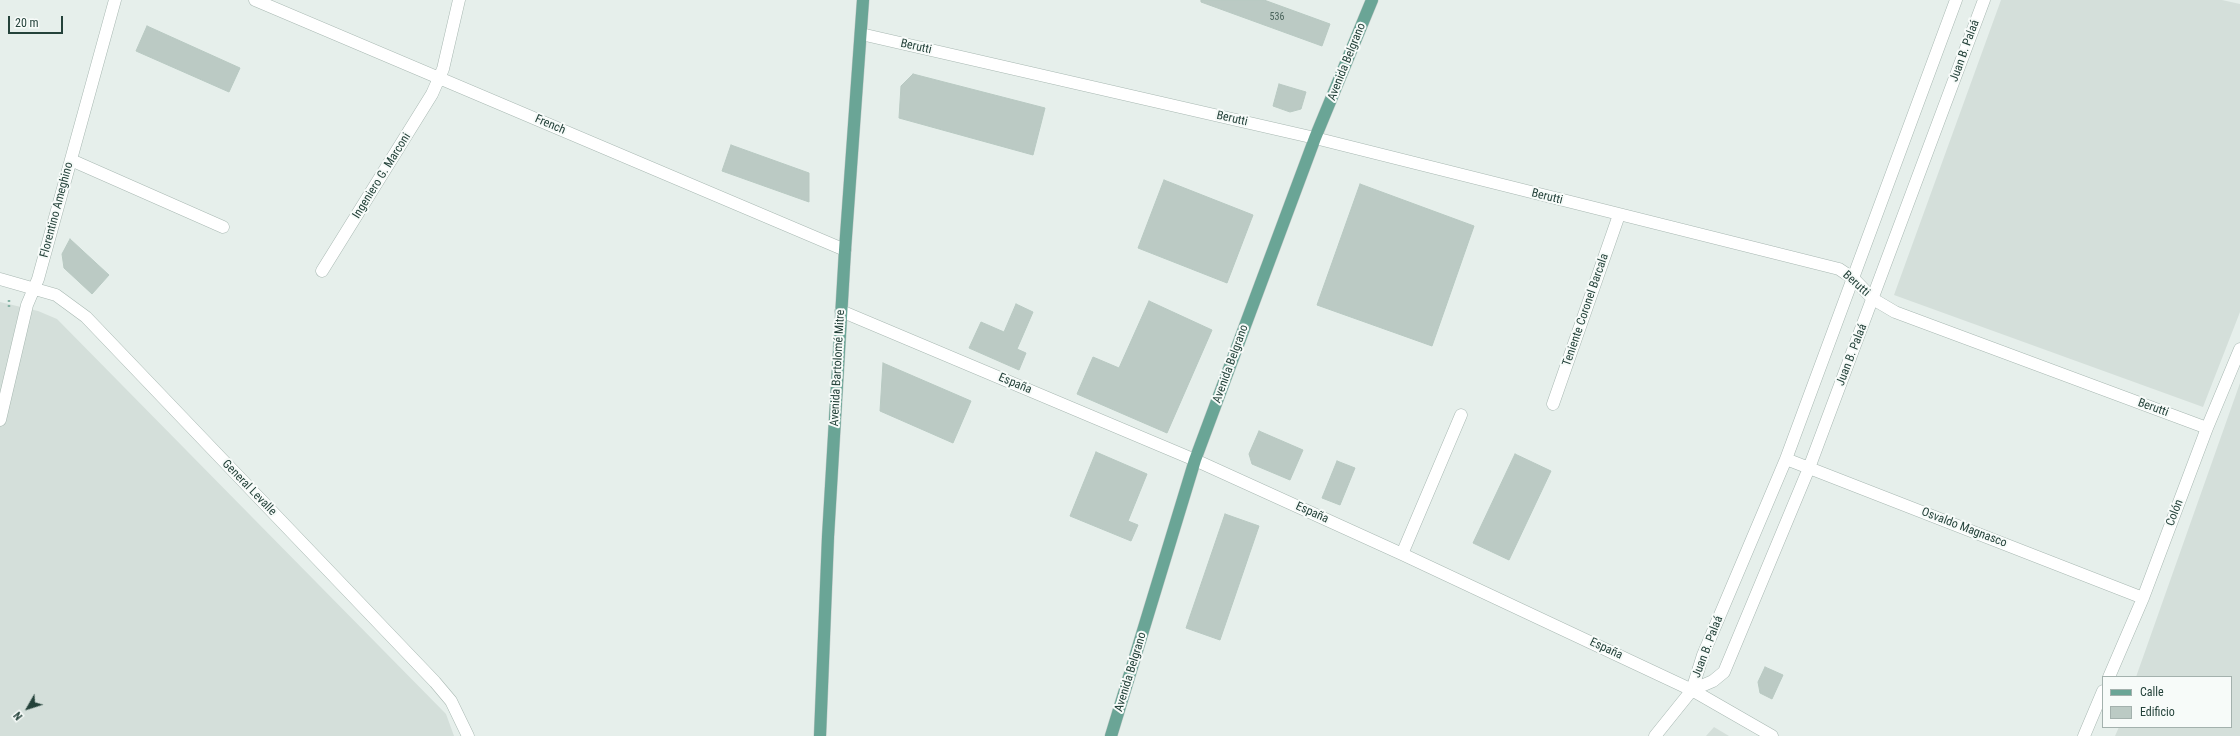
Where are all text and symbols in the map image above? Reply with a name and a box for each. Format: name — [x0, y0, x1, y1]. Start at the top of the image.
scale bar — [10, 8, 65, 34]
house number: 536 — [1270, 11, 1284, 23]
text: 20 m — [15, 16, 39, 30]
street label: Juan B. Palaá — [1947, 18, 1983, 84]
street label: Avenida Belgrano — [1325, 21, 1369, 103]
street label: Berutti — [899, 36, 933, 58]
street label: Berutti — [1215, 108, 1249, 130]
street label: French — [532, 112, 568, 138]
street label: Ingeniero G. Marconi — [350, 130, 414, 222]
street label: Florentino Ameghino — [37, 161, 77, 259]
street label: Berutti — [1530, 186, 1564, 208]
street label: Teniente Coronel Barcala — [1560, 252, 1612, 368]
street label: Berutti — [1839, 268, 1873, 300]
street label: Avenida Bartolomé Mitre — [828, 309, 848, 427]
street label: Juan B. Palaá — [1834, 322, 1870, 388]
street label: Avenida Belgrano — [1210, 323, 1252, 405]
street label: España — [996, 371, 1034, 397]
street label: Berutti — [2136, 396, 2170, 420]
street label: General Levalle — [219, 457, 279, 519]
street label: Colón — [2163, 498, 2187, 528]
street label: España — [1293, 499, 1331, 527]
street label: Osvaldo Magnasco — [1919, 505, 2009, 551]
street label: Juan B. Palaá — [1690, 614, 1726, 680]
street label: Avenida Belgrano — [1112, 631, 1150, 713]
street label: España — [1587, 635, 1625, 663]
legend — [2102, 676, 2232, 728]
text: Calle — [2140, 685, 2164, 699]
north arrow — [8, 688, 48, 728]
text: Edificio — [2140, 705, 2175, 719]
text: N — [11, 709, 25, 723]

